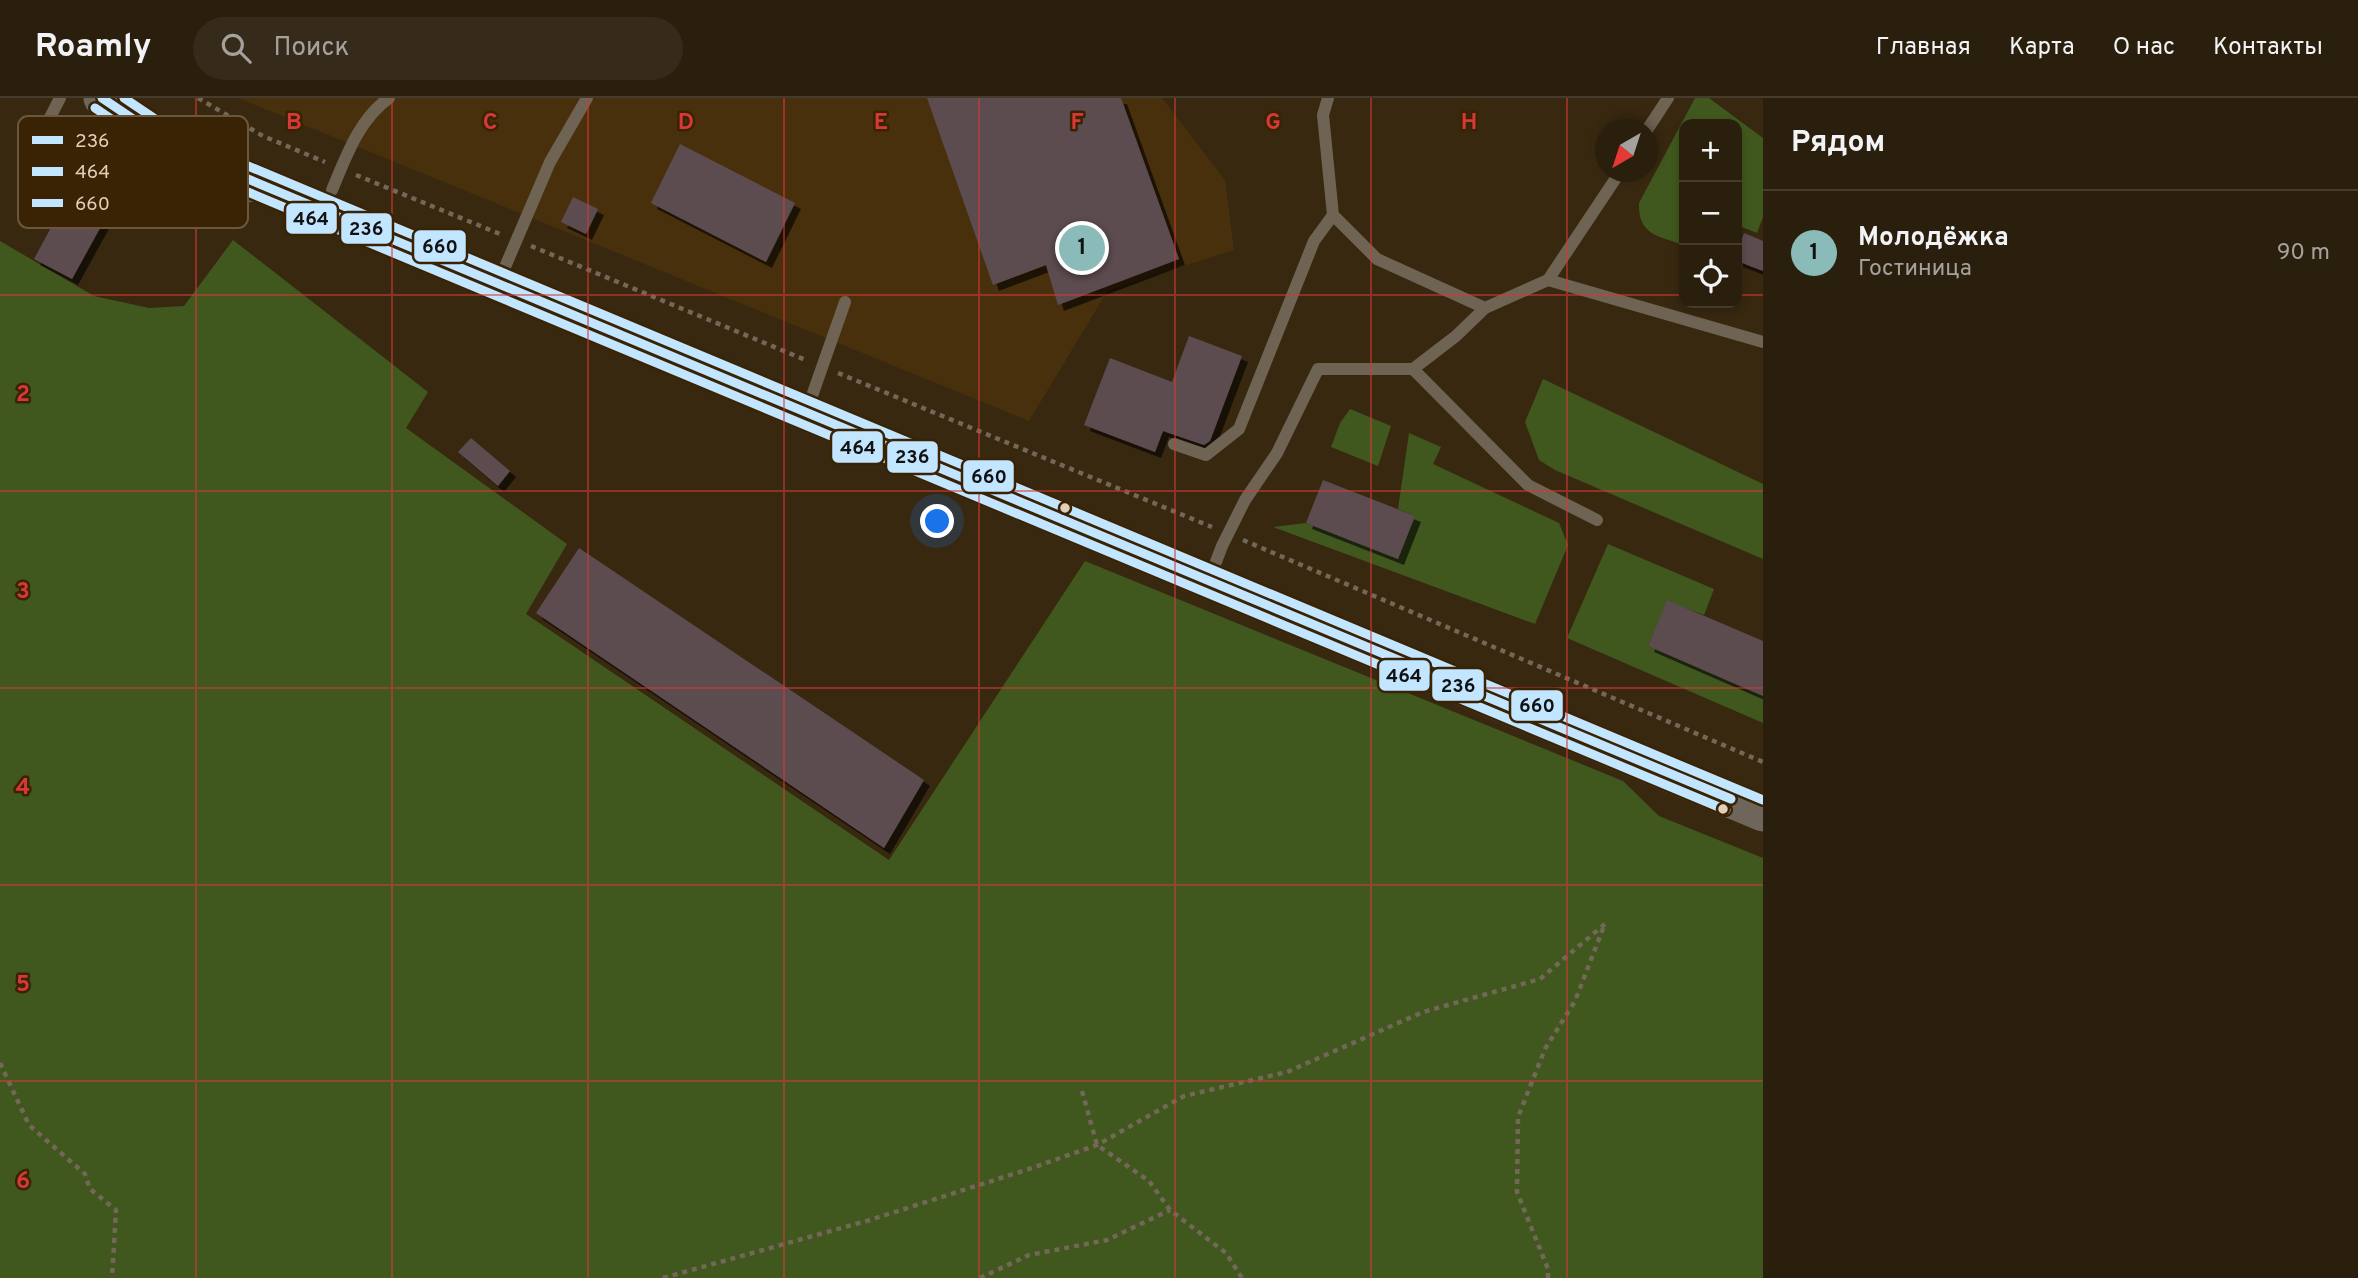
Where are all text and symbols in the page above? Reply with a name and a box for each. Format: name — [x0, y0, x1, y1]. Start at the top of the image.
search box — [193, 17, 683, 80]
text: Roamly — [35, 27, 151, 69]
icon: search — [217, 29, 255, 67]
text: Поиск — [273, 32, 349, 65]
text: Главная — [1876, 33, 1971, 63]
text: Карта — [2009, 33, 2075, 63]
text: О нас — [2113, 33, 2175, 63]
text: Контакты — [2213, 33, 2323, 63]
text: B — [286, 109, 302, 138]
text: C — [483, 109, 497, 138]
text: D — [678, 109, 694, 138]
text: E — [874, 109, 888, 138]
text: F — [1070, 109, 1084, 138]
text: G — [1265, 109, 1281, 138]
text: H — [1461, 109, 1477, 138]
legend — [18, 116, 248, 228]
north arrow — [1595, 119, 1658, 182]
map controls — [1679, 119, 1742, 308]
button: + — [1679, 119, 1742, 182]
text: Рядом — [1791, 125, 1885, 162]
text: 236 — [75, 130, 109, 154]
text: 464 — [75, 161, 110, 185]
button: − — [1679, 182, 1742, 245]
text: 660 — [75, 193, 110, 217]
line badge: 464 — [285, 202, 338, 235]
text: 464 — [293, 208, 329, 232]
line badge: 236 — [340, 212, 393, 245]
text: 236 — [349, 218, 383, 242]
pin: 1 — [1059, 222, 1105, 274]
text: Молодёжка — [1858, 222, 2009, 255]
line badge: 660 — [413, 229, 467, 263]
text: 660 — [422, 236, 458, 260]
text: 1 — [1809, 239, 1819, 268]
text: 90 m — [2277, 239, 2330, 268]
button: locate — [1679, 245, 1742, 308]
text: Гостиница — [1858, 255, 1972, 284]
text: 2 — [16, 381, 30, 410]
line badge: 464 — [831, 430, 884, 464]
text: 464 — [840, 437, 876, 461]
line badge: 236 — [886, 440, 939, 474]
text: 236 — [895, 446, 929, 470]
line badge: 660 — [962, 459, 1015, 493]
text: 660 — [971, 466, 1007, 490]
unlabelled marker — [1058, 501, 1072, 515]
your location — [920, 504, 954, 538]
text: 3 — [16, 578, 30, 607]
line badge: 464 — [1378, 659, 1431, 692]
text: 464 — [1386, 665, 1422, 689]
line badge: 236 — [1431, 668, 1485, 702]
text: 236 — [1441, 675, 1475, 699]
line badge: 660 — [1510, 689, 1564, 722]
text: 660 — [1519, 695, 1555, 719]
text: 4 — [16, 774, 30, 803]
unlabelled marker — [1716, 802, 1730, 816]
text: 5 — [16, 971, 30, 1000]
text: 6 — [16, 1168, 30, 1197]

